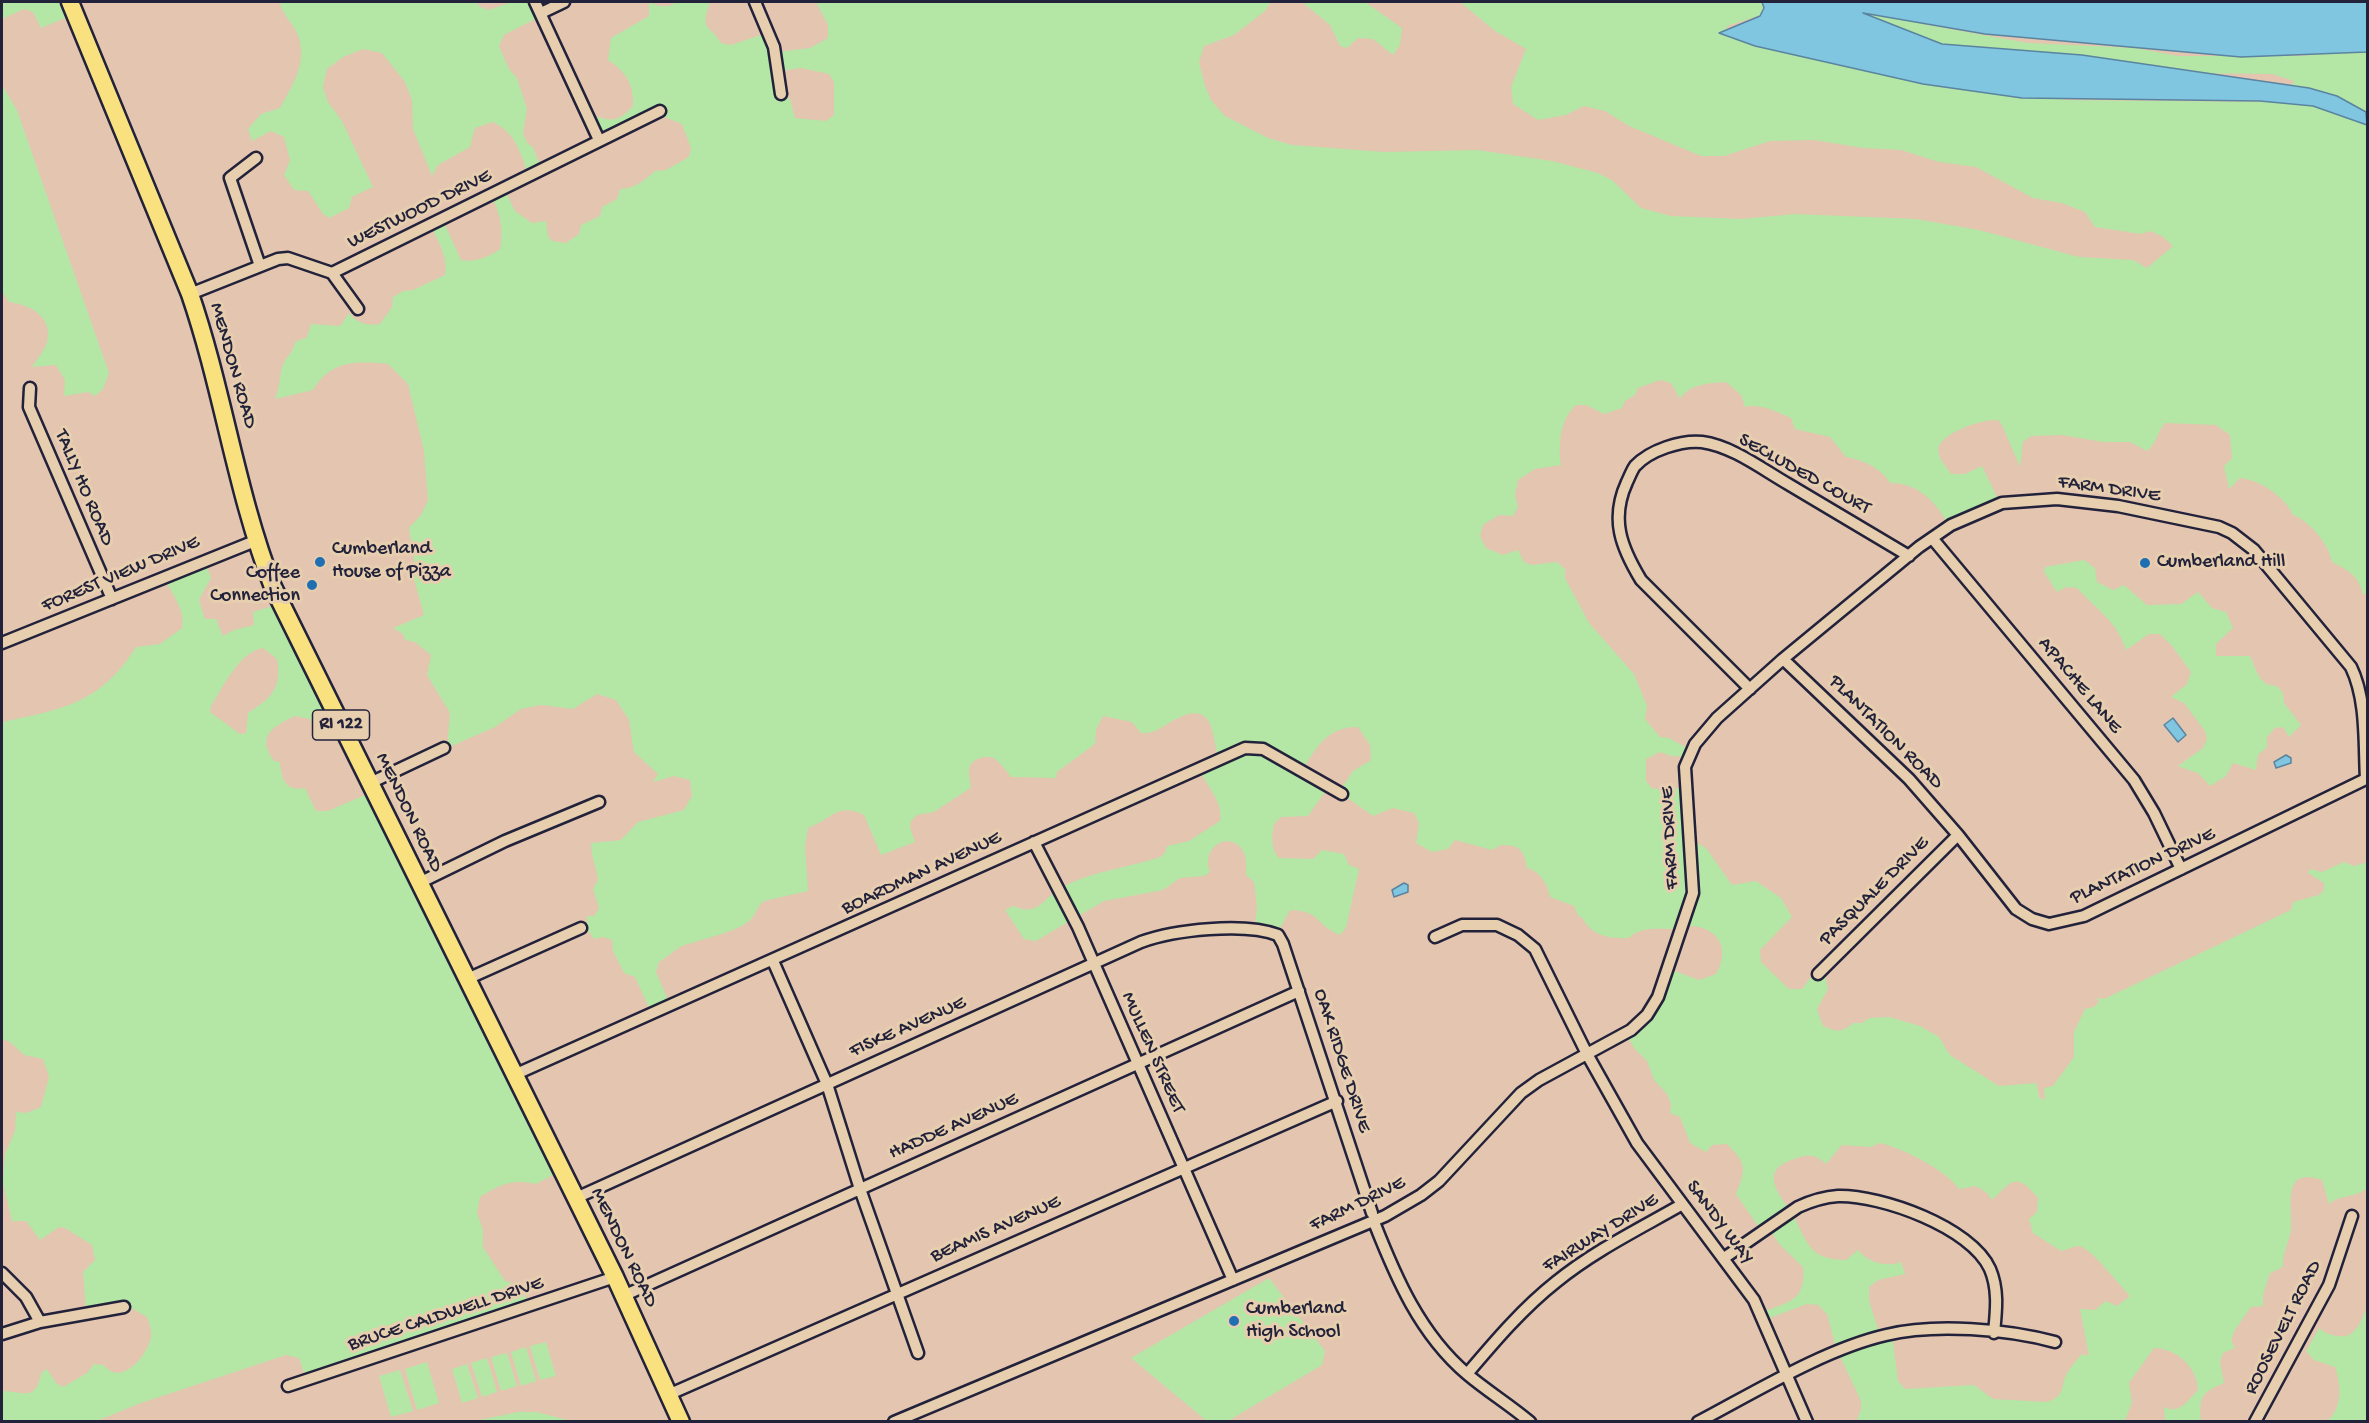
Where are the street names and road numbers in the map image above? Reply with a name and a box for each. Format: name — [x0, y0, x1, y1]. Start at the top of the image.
street label: WESTWOOD DRIVE — [344, 165, 496, 255]
street label: MENDON ROAD — [203, 300, 261, 432]
street label: TALLY HO ROAD — [48, 426, 118, 550]
street label: SECLUDED COURT — [1734, 429, 1874, 521]
street label: FARM DRIVE — [2056, 471, 2162, 509]
street label: FOREST VIEW DRIVE — [39, 531, 203, 619]
street label: APACHE LANE — [2032, 633, 2126, 739]
street label: PLANTATION ROAD — [1823, 671, 1947, 795]
road number: RI 122 — [312, 710, 370, 740]
street label: MENDON ROAD — [369, 749, 447, 877]
street label: FARM DRIVE — [1656, 786, 1686, 890]
street label: PLANTATION DRIVE — [2067, 823, 2219, 911]
street label: BOARDMAN AVENUE — [838, 826, 1006, 922]
street label: PASQUALE DRIVE — [1815, 832, 1935, 952]
street label: OAK RIDGE DRIVE — [1306, 986, 1376, 1136]
street label: MULLEN STREET — [1115, 989, 1189, 1117]
street label: FISKE AVENUE — [846, 992, 970, 1064]
street label: HADDE AVENUE — [886, 1088, 1022, 1166]
street label: FARM DRIVE — [1306, 1172, 1410, 1238]
street label: SANDY WAY — [1680, 1176, 1758, 1270]
street label: MENDON ROAD — [584, 1184, 662, 1312]
street label: FAIRWAY DRIVE — [1539, 1189, 1663, 1279]
street label: BEAMIS AVENUE — [927, 1191, 1065, 1269]
street label: ROOSEVELT ROAD — [2240, 1257, 2328, 1399]
street label: BRUCE CALDWELL DRIVE — [345, 1272, 547, 1358]

